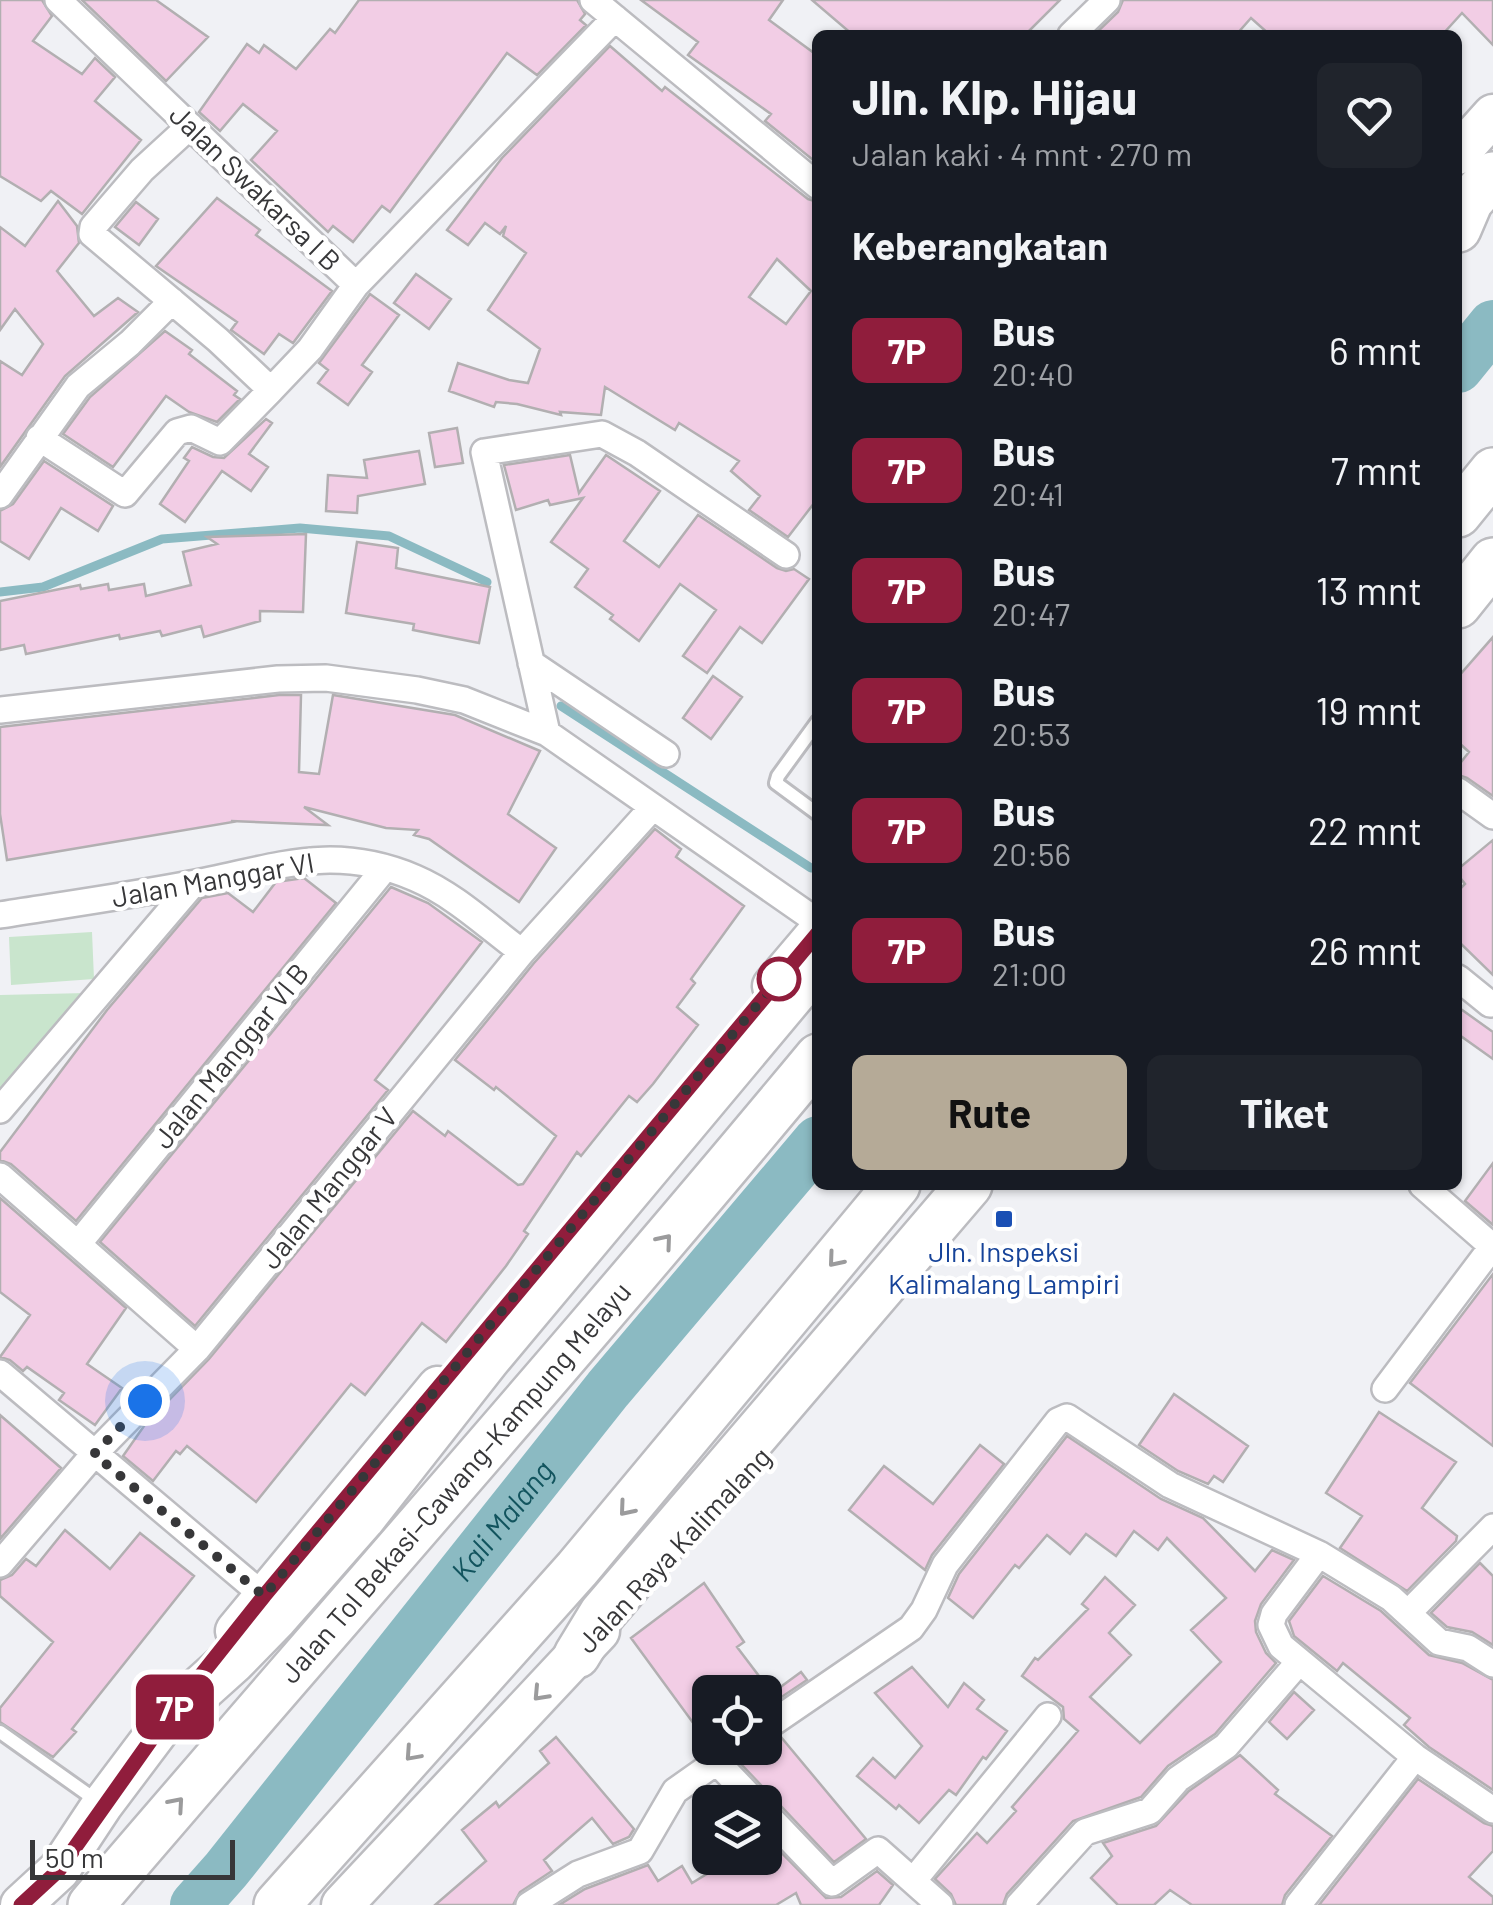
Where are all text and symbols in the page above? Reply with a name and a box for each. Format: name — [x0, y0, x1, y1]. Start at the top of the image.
button: heart — [1317, 63, 1422, 168]
text: Jln. Klp. Hijau — [852, 67, 1137, 125]
street label: Jalan Swakarsa I B — [163, 97, 348, 277]
text: Jalan kaki · 4 mnt · 270 m — [852, 134, 1192, 172]
text: Keberangkatan — [852, 222, 1108, 268]
text: Bus — [992, 308, 1055, 354]
text: 6 mnt — [1329, 327, 1422, 373]
text: 7P — [888, 329, 926, 371]
text: 20:40 — [992, 354, 1074, 392]
text: Bus — [992, 428, 1055, 474]
text: 7 mnt — [1331, 447, 1422, 493]
text: 7P — [888, 449, 926, 491]
text: 20:41 — [992, 474, 1064, 512]
text: Bus — [992, 548, 1055, 594]
text: 13 mnt — [1316, 567, 1422, 613]
text: 7P — [888, 569, 926, 611]
text: 20:47 — [992, 594, 1070, 632]
text: Bus — [992, 668, 1055, 714]
text: 19 mnt — [1316, 687, 1422, 733]
text: 7P — [888, 689, 926, 731]
text: 20:53 — [992, 714, 1071, 752]
text: Bus — [992, 788, 1055, 834]
text: 22 mnt — [1308, 807, 1422, 853]
text: 7P — [888, 809, 926, 851]
text: 20:56 — [992, 834, 1071, 872]
street label: Jalan Manggar VI — [109, 844, 317, 914]
text: Bus — [992, 908, 1055, 954]
text: 26 mnt — [1309, 927, 1422, 973]
text: 7P — [888, 929, 926, 971]
text: 21:00 — [992, 954, 1067, 992]
street label: Jalan Manggar VI B — [145, 956, 315, 1155]
unlabelled marker — [758, 958, 800, 1000]
button: Rute — [852, 1055, 1127, 1170]
button: Tiket — [1147, 1055, 1422, 1170]
street label: Jalan Manggar V — [253, 1100, 404, 1275]
marker: Jln. Inspeksi Kalimalang Lampiri — [993, 1208, 1015, 1230]
place label: Jln. Inspeksi Kalimalang Lampiri — [888, 1234, 1120, 1300]
one-way arrow — [653, 1235, 671, 1253]
one-way arrow — [828, 1248, 846, 1266]
street label: Jalan Tol Bekasi–Cawang–Kampung Melayu — [272, 1274, 637, 1689]
your location — [120, 1376, 170, 1426]
street label: Jalan Raya Kalimalang — [569, 1439, 777, 1659]
water label: Kali Malang — [443, 1453, 560, 1588]
one-way arrow — [620, 1498, 638, 1516]
line badge: 7P — [130, 1674, 220, 1740]
map controls — [692, 1675, 782, 1875]
button: locate — [692, 1675, 782, 1765]
one-way arrow — [534, 1683, 552, 1701]
text: 7P — [156, 1686, 194, 1728]
one-way arrow — [406, 1742, 424, 1761]
button: layers — [692, 1785, 782, 1875]
one-way arrow — [165, 1798, 183, 1816]
scale bar — [30, 1835, 235, 1880]
text: 50 m — [45, 1840, 104, 1874]

